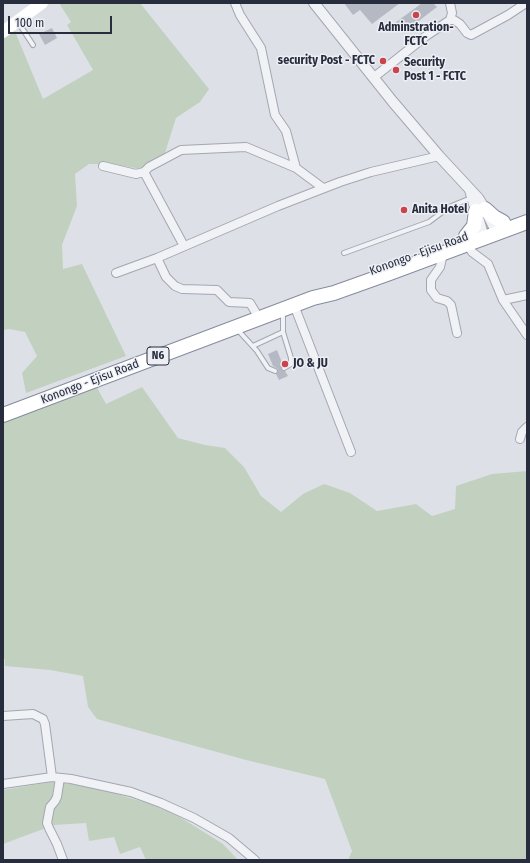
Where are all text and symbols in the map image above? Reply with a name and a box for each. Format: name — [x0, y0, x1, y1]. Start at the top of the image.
scale bar — [10, 8, 114, 34]
marker: Adminstration- FCTC — [411, 10, 421, 20]
text: 100 m — [15, 16, 44, 30]
place label: Adminstration- FCTC — [378, 21, 454, 49]
place label: security Post - FCTC — [278, 54, 375, 68]
marker: security Post - FCTC — [378, 56, 388, 66]
place label: Security Post 1 - FCTC — [404, 56, 466, 84]
marker: Security Post 1 - FCTC — [391, 65, 401, 75]
place label: Anita Hotel — [412, 203, 467, 217]
marker: Anita Hotel — [399, 205, 409, 215]
street label: Konongo - Ejisu Road — [368, 229, 470, 279]
road number: N6 — [147, 347, 169, 365]
street label: Konongo - Ejisu Road — [39, 357, 141, 407]
place label: JO & JU — [293, 357, 328, 371]
marker: JO & JU — [280, 359, 290, 369]

